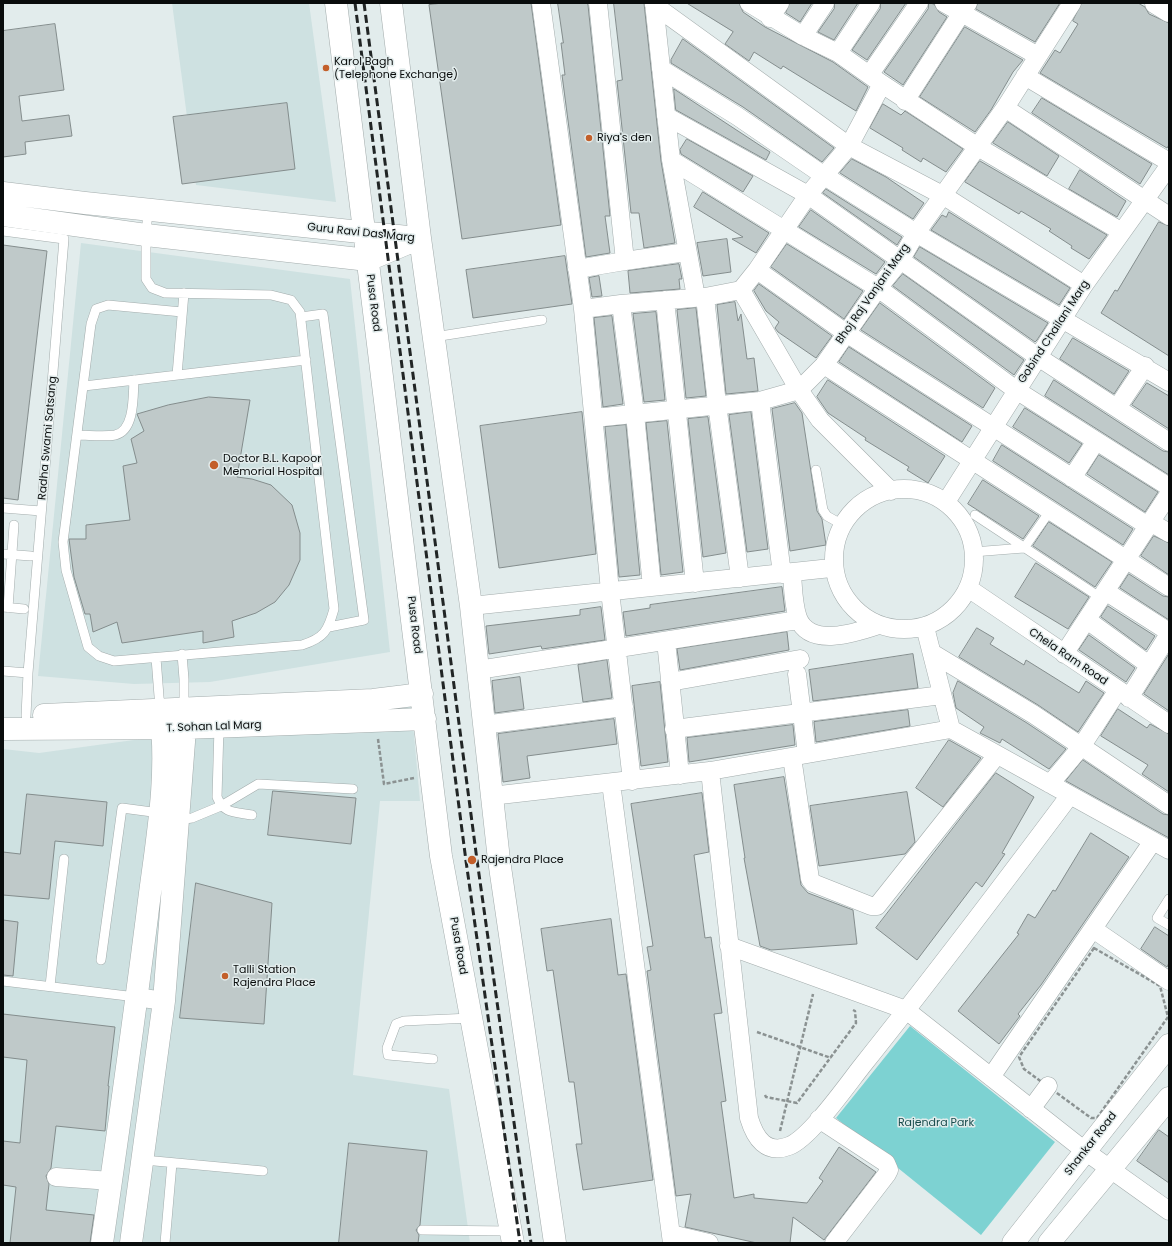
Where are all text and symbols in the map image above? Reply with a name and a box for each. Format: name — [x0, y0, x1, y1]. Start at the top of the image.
place label: Karol Bagh (Telephone Exchange) — [334, 55, 458, 81]
marker: Karol Bagh (Telephone Exchange) — [321, 63, 331, 73]
place label: Riya's den — [597, 131, 652, 145]
marker: Riya's den — [584, 133, 594, 143]
street label: Guru Ravi Das Marg — [307, 221, 415, 245]
street label: Bhoj Raj Vanjani Marg — [833, 241, 913, 347]
street label: Pusa Road — [363, 273, 383, 333]
street label: Gobind Chailani Marg — [1016, 278, 1092, 386]
street label: Radha Swami Satsang — [36, 375, 60, 501]
place label: Doctor B.L. Kapoor Memorial Hospital — [223, 452, 322, 478]
marker: Doctor B.L. Kapoor Memorial Hospital — [208, 459, 220, 471]
street label: Pusa Road — [404, 595, 424, 655]
street label: Chela Ram Road — [1026, 626, 1110, 688]
street label: T. Sohan Lal Marg — [166, 719, 262, 735]
place label: Rajendra Place — [481, 853, 564, 867]
marker: Rajendra Place — [466, 854, 478, 866]
street label: Pusa Road — [446, 916, 470, 976]
place label: Talli Station Rajendra Place — [233, 963, 316, 989]
marker: Talli Station Rajendra Place — [220, 971, 230, 981]
street label: Shankar Road — [1062, 1110, 1120, 1178]
park label: Rajendra Park — [898, 1116, 974, 1130]

